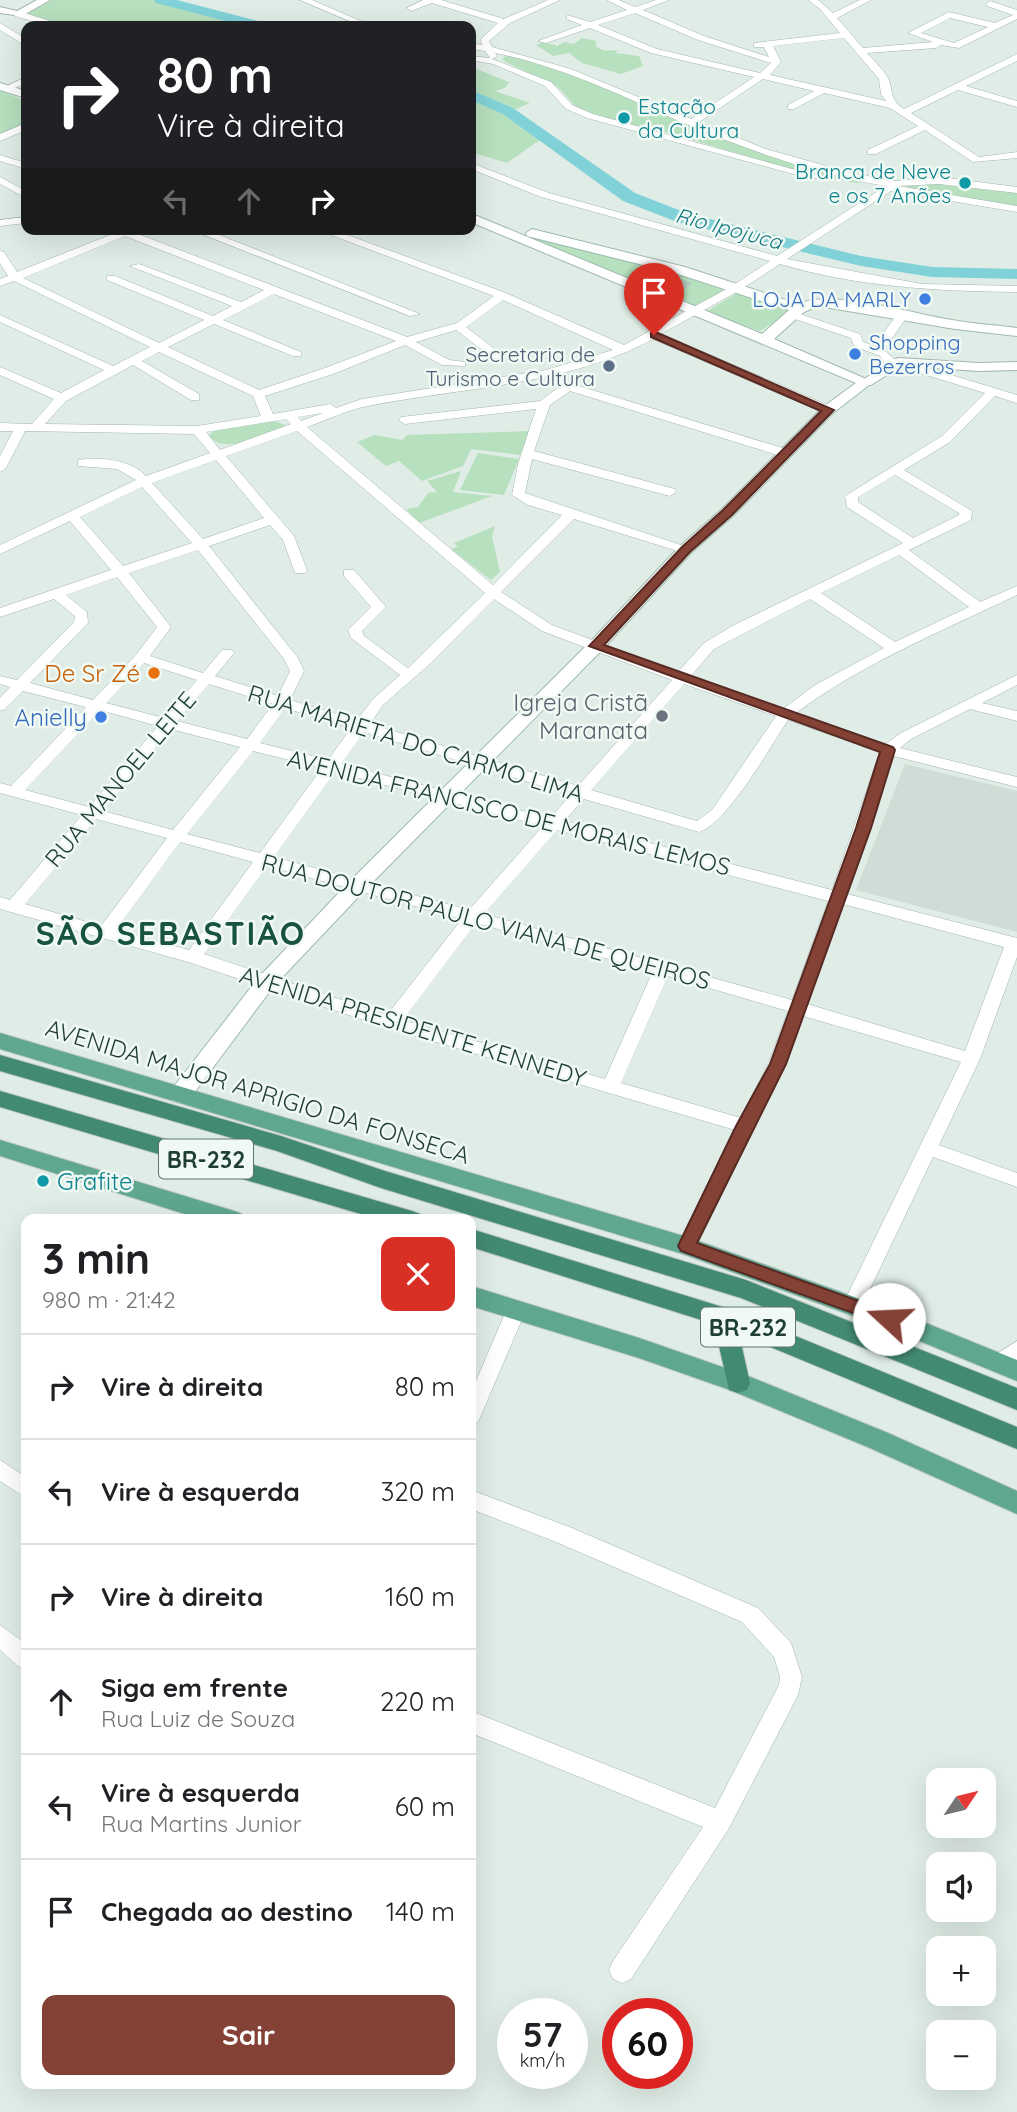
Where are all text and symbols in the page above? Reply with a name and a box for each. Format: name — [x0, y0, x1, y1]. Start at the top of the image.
text: 80 m — [157, 44, 273, 105]
icon: right — [42, 49, 133, 140]
place label: Estação da Cultura — [638, 93, 739, 143]
text: Vire à direita — [157, 105, 345, 145]
marker: Estação da Cultura — [616, 110, 632, 126]
place label: Branca de Neve e os 7 Anões — [795, 158, 951, 208]
marker: Branca de Neve e os 7 Anões — [957, 175, 973, 191]
icon: left — [157, 182, 195, 220]
icon: ahead — [230, 182, 268, 220]
icon: right — [303, 182, 341, 220]
water label: Rio Ipojuca — [673, 201, 786, 255]
pin — [624, 263, 684, 335]
icon: arrive — [635, 274, 673, 312]
place label: LOJA DA MARLY — [752, 286, 911, 312]
marker: LOJA DA MARLY — [917, 291, 933, 307]
place label: Shopping Bezerros — [869, 329, 961, 379]
place label: Secretaria de Turismo e Cultura — [425, 341, 595, 391]
marker: Shopping Bezerros — [847, 346, 863, 362]
marker: Secretaria de Turismo e Cultura — [601, 358, 617, 374]
place label: De Sr Zé — [44, 658, 140, 688]
marker: De Sr Zé — [146, 665, 162, 681]
street label: RUA MARIETA DO CARMO LIMA — [244, 678, 588, 808]
street label: RUA MANOEL LEITE — [38, 685, 202, 873]
place label: Igreja Cristã Maranata — [513, 687, 648, 745]
place label: Anielly — [15, 702, 87, 732]
marker: Igreja Cristã Maranata — [654, 708, 670, 724]
marker: Anielly — [93, 709, 109, 725]
street label: AVENIDA FRANCISCO DE MORAIS LEMOS — [284, 742, 734, 882]
street label: RUA DOUTOR PAULO VIANA DE QUEIROS — [258, 847, 714, 995]
district label: SÃO SEBASTIÃO — [36, 913, 306, 953]
street label: AVENIDA PRESIDENTE KENNEDY — [236, 959, 590, 1093]
street label: AVENIDA MAJOR APRIGIO DA FONSECA — [42, 1012, 474, 1170]
road number: BR-232 — [159, 1140, 253, 1178]
place label: Grafite — [57, 1166, 133, 1196]
marker: Grafite — [35, 1173, 51, 1189]
text: 3 min — [42, 1232, 150, 1285]
button: close — [381, 1237, 455, 1311]
position arrow — [852, 1282, 926, 1356]
text: 980 m · 21:42 — [42, 1285, 176, 1314]
road number: BR-232 — [701, 1308, 795, 1346]
icon: right — [42, 1368, 80, 1406]
text: Vire à direita — [101, 1370, 263, 1403]
text: 80 m — [395, 1370, 455, 1403]
icon: left — [42, 1473, 80, 1511]
text: Vire à esquerda — [101, 1475, 300, 1508]
text: 320 m — [381, 1475, 455, 1508]
icon: right — [42, 1578, 80, 1616]
text: Vire à direita — [101, 1580, 263, 1613]
text: 160 m — [385, 1580, 455, 1613]
text: Siga em frente — [101, 1671, 288, 1704]
icon: ahead — [42, 1683, 80, 1721]
text: 220 m — [380, 1685, 455, 1718]
text: Rua Luiz de Souza — [101, 1704, 295, 1733]
north arrow — [926, 1768, 996, 1838]
map controls — [926, 1768, 996, 2090]
text: Vire à esquerda — [101, 1776, 300, 1809]
icon: left — [42, 1788, 80, 1826]
text: 60 m — [395, 1790, 455, 1823]
text: Rua Martins Junior — [101, 1809, 302, 1838]
button: sound — [926, 1852, 996, 1922]
icon: arrive — [42, 1893, 80, 1931]
text: Chegada ao destino — [101, 1895, 353, 1928]
text: 140 m — [386, 1895, 455, 1928]
button: + — [926, 1936, 996, 2006]
button: Sair — [42, 1995, 455, 2075]
speed limit sign: 60 — [602, 1998, 693, 2089]
text: 57 — [523, 2012, 562, 2056]
button: − — [926, 2020, 996, 2090]
text: km/h — [520, 2049, 565, 2072]

